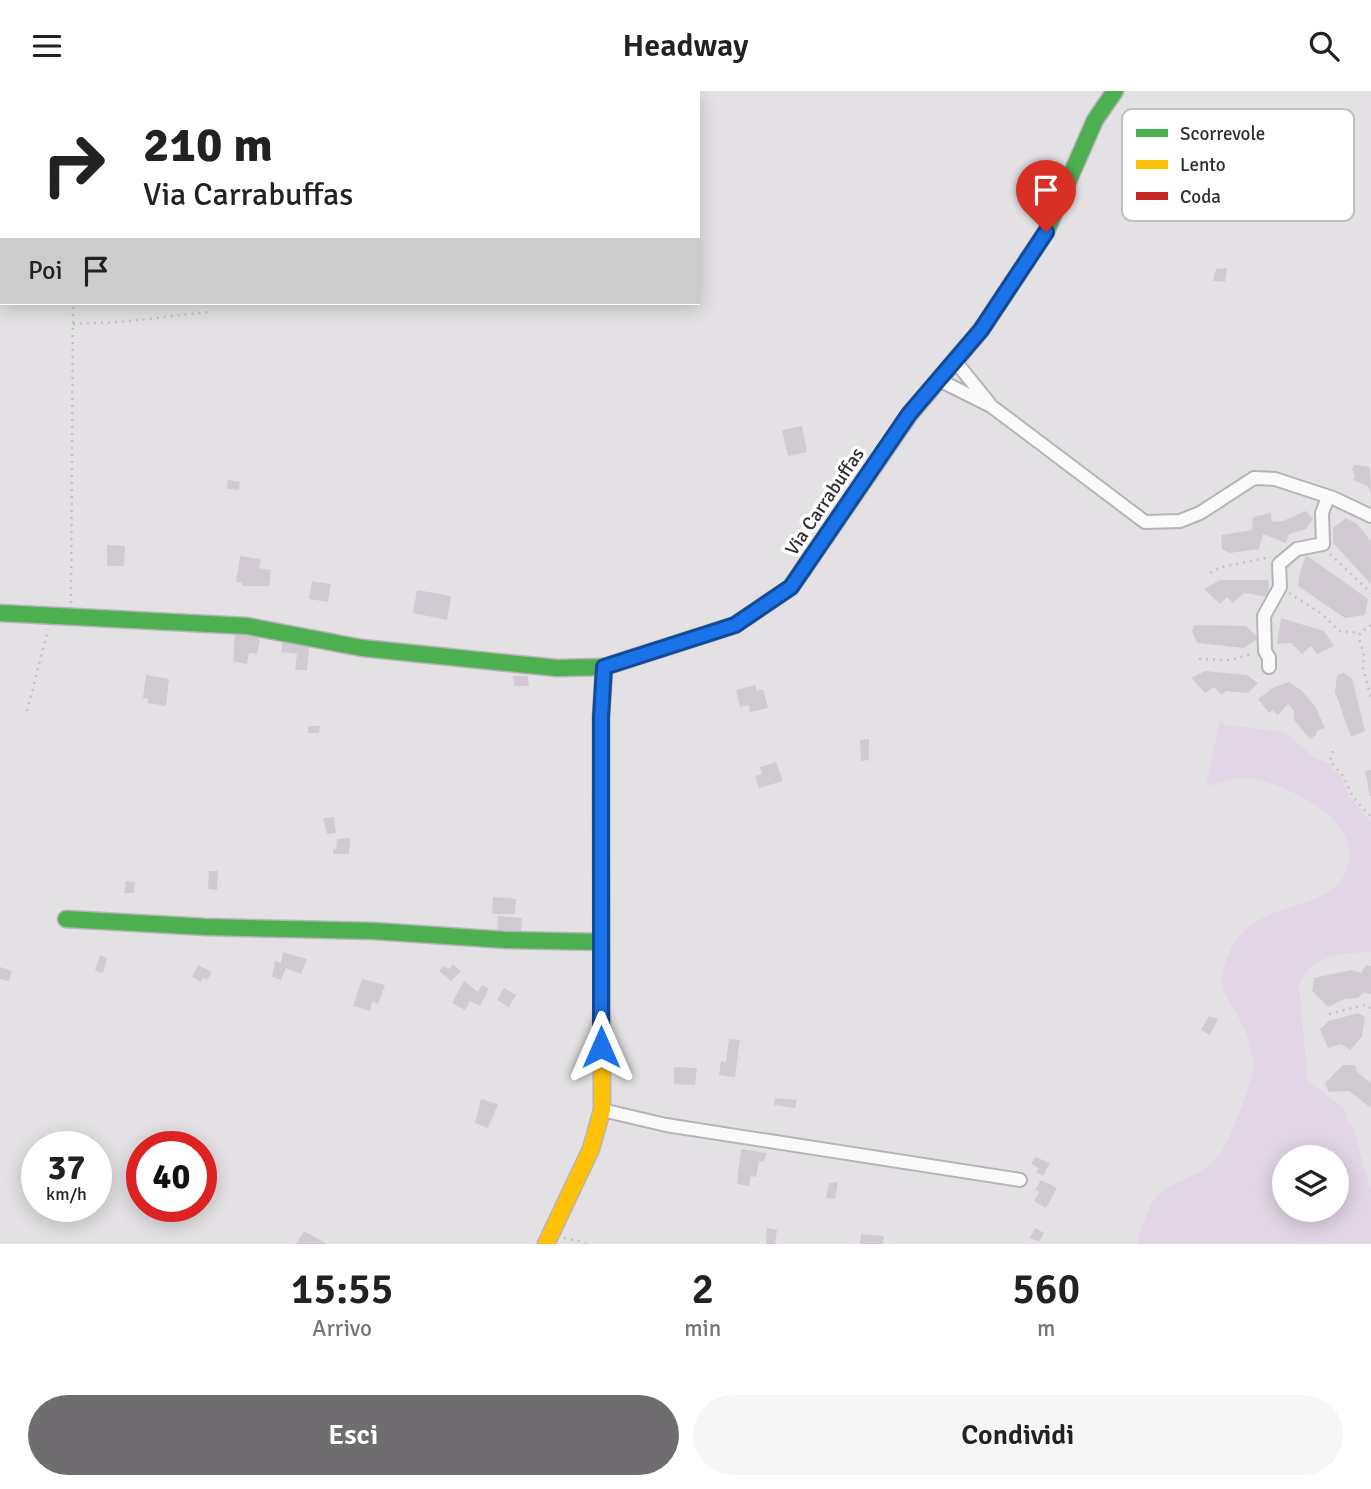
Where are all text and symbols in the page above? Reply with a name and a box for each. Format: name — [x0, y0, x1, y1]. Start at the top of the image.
text: Headway — [623, 26, 748, 65]
icon: menu — [28, 27, 66, 65]
icon: search — [1305, 27, 1343, 65]
legend — [1122, 109, 1354, 221]
text: 210 m — [143, 115, 273, 175]
icon: right — [28, 119, 119, 210]
text: Scorrevole — [1180, 122, 1265, 146]
text: Lento — [1180, 153, 1226, 177]
pin — [1016, 160, 1076, 232]
icon: arrive — [1027, 171, 1065, 209]
text: Via Carrabuffas — [143, 175, 353, 214]
text: Coda — [1180, 185, 1221, 209]
icon: arrive — [77, 252, 115, 290]
text: Poi — [28, 255, 63, 287]
street label: Via Carrabuffas — [780, 443, 870, 560]
position arrow — [564, 1010, 638, 1084]
speed limit sign: 40 — [126, 1131, 217, 1222]
map controls — [1272, 1145, 1349, 1222]
button: layers — [1272, 1145, 1349, 1222]
text: 37 — [48, 1146, 85, 1189]
text: km/h — [46, 1183, 87, 1205]
text: 15:55 — [291, 1264, 393, 1315]
text: 2 — [691, 1264, 714, 1315]
text: 560 — [1012, 1264, 1080, 1315]
text: Arrivo — [312, 1314, 372, 1343]
text: min — [684, 1314, 721, 1343]
text: m — [1037, 1314, 1055, 1343]
button: Esci — [28, 1395, 679, 1475]
button: Condividi — [693, 1395, 1343, 1475]

